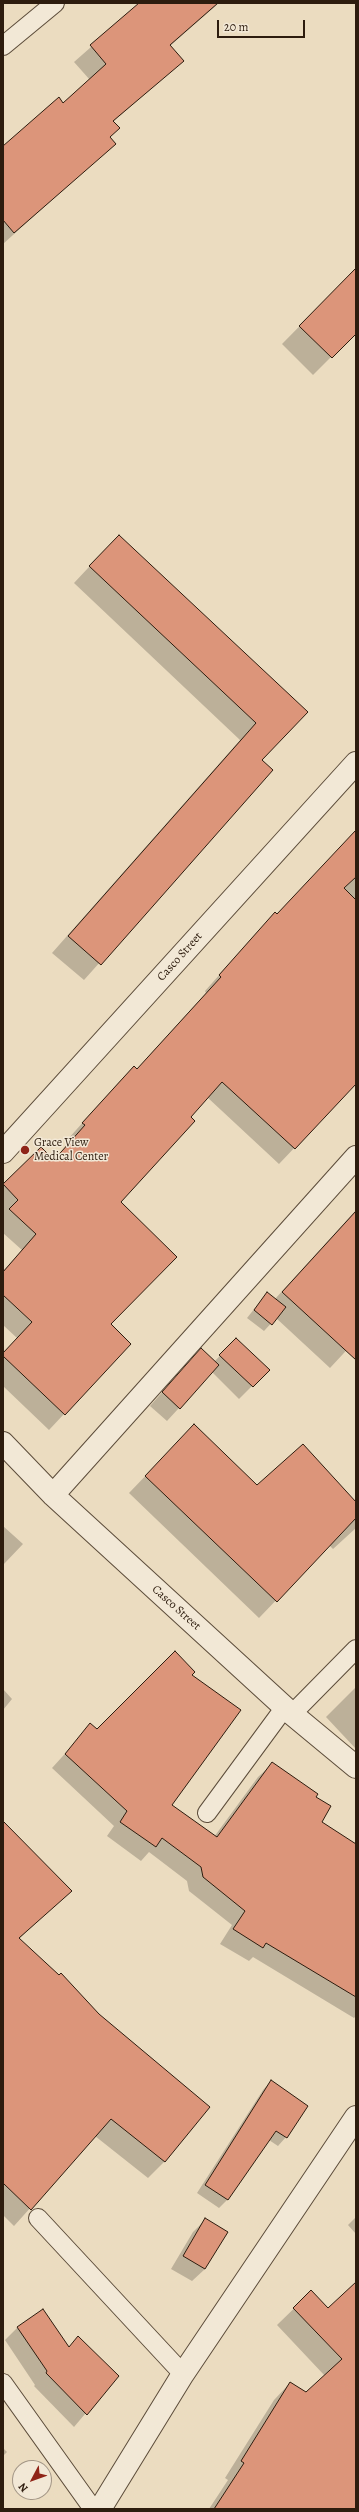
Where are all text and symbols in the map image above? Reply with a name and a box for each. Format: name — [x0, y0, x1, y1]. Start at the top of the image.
scale bar — [219, 12, 307, 38]
text: 20 m — [224, 19, 248, 35]
street label: Casco Street — [154, 930, 206, 984]
place label: Grace View Medical Center — [34, 1136, 108, 1164]
marker: Grace View Medical Center — [19, 1144, 31, 1156]
street label: Casco Street — [149, 1582, 203, 1634]
north arrow — [12, 2460, 52, 2500]
text: N — [15, 2480, 32, 2495]

